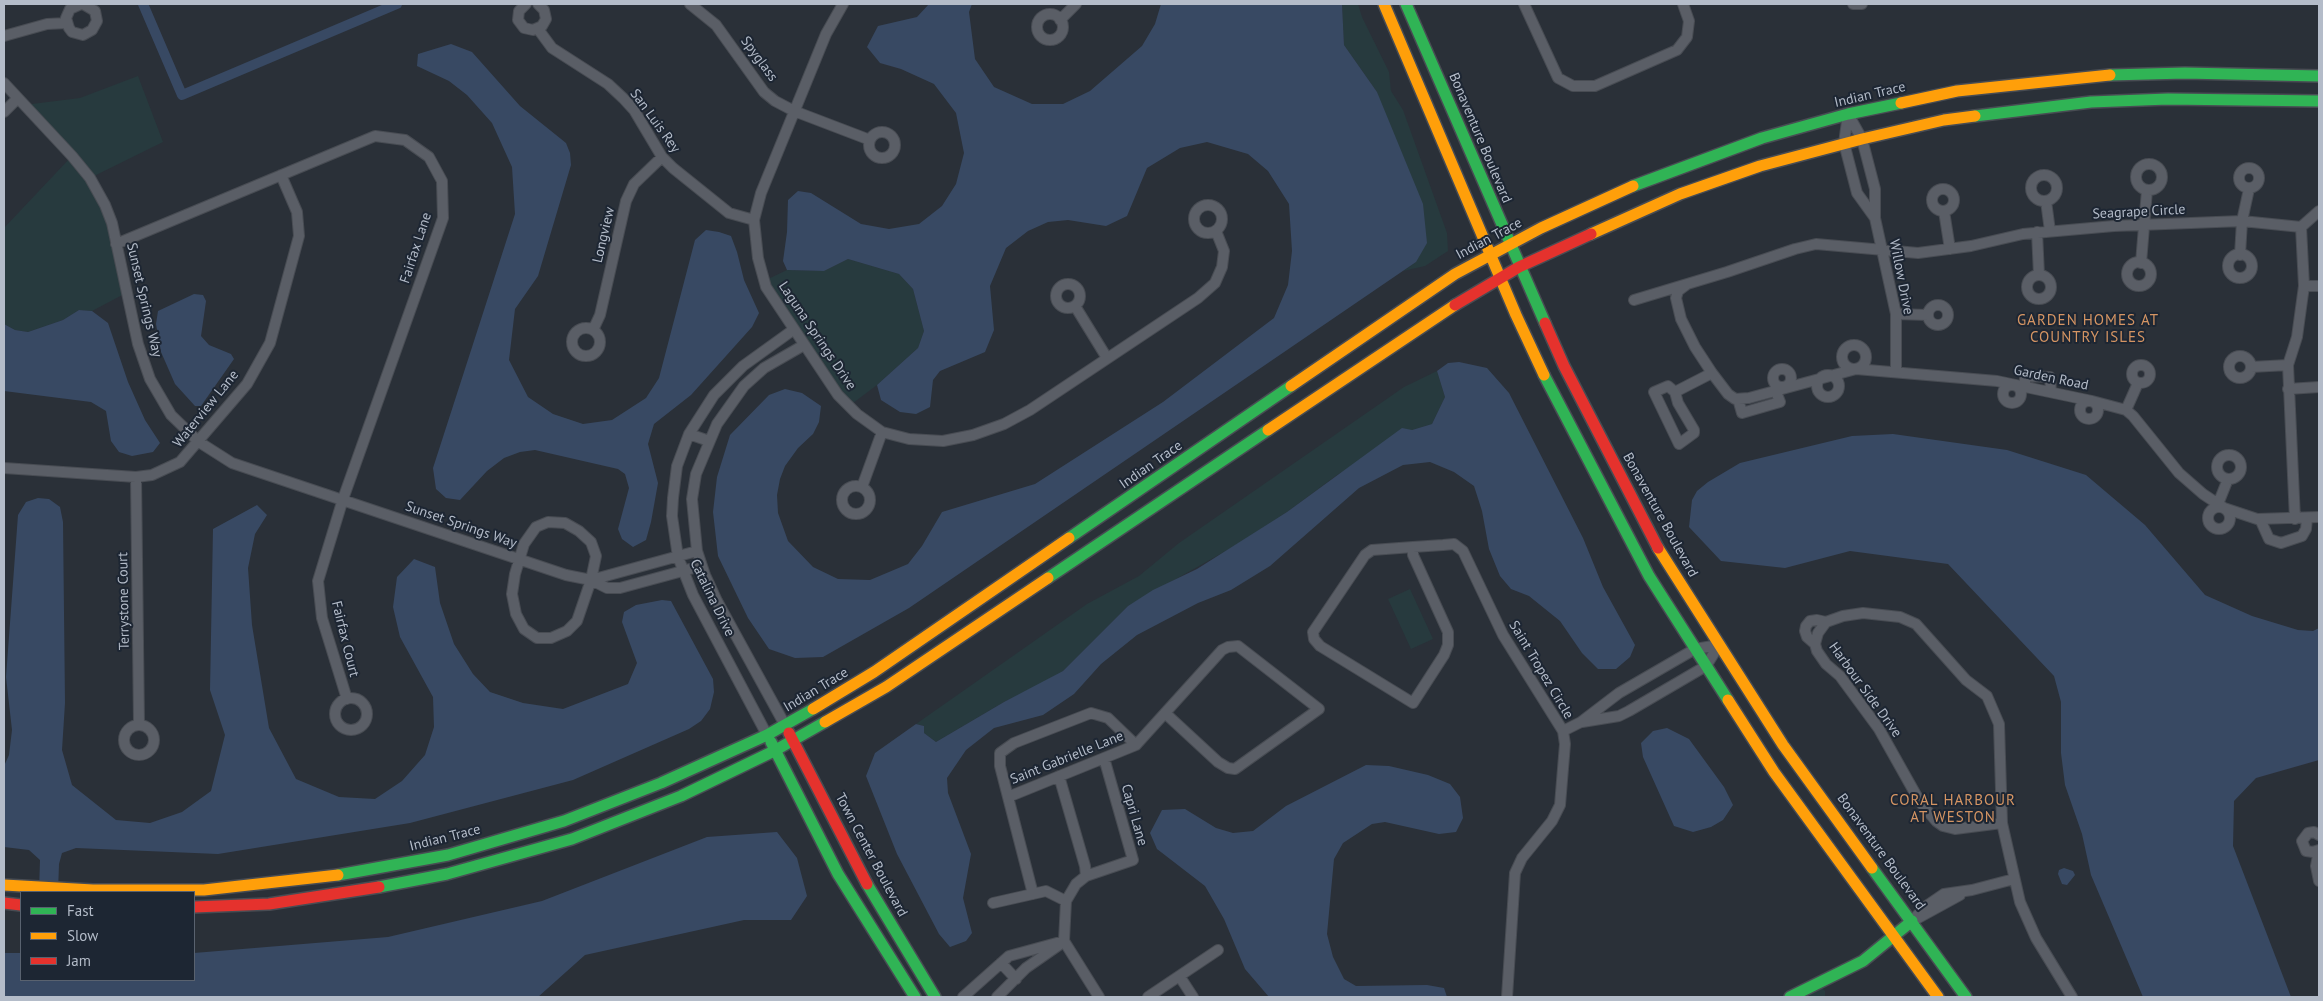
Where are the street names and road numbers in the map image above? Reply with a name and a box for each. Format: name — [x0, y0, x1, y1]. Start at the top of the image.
street label: Spyglass — [737, 33, 781, 85]
street label: Bonaventure Boulevard — [1445, 70, 1515, 206]
street label: Indian Trace — [1833, 79, 1907, 111]
street label: San Luis Rey — [626, 86, 684, 156]
street label: Seagrape Circle — [2092, 201, 2186, 223]
street label: Longview — [589, 205, 619, 265]
street label: Fairfax Lane — [397, 210, 435, 286]
street label: Indian Trace — [1453, 215, 1525, 263]
street label: Willow Drive — [1885, 238, 1917, 316]
street label: Sunset Springs Way — [123, 241, 165, 359]
street label: Laguna Springs Drive — [775, 279, 859, 393]
street label: Garden Road — [2012, 362, 2090, 394]
street label: Waterview Lane — [170, 367, 242, 451]
street label: Indian Trace — [1117, 437, 1185, 493]
street label: Bonaventure Boulevard — [1619, 450, 1701, 580]
street label: Sunset Springs Way — [403, 498, 519, 552]
street label: Terrystone Court — [115, 552, 133, 650]
street label: Catalina Drive — [686, 557, 738, 639]
street label: Fairfax Court — [327, 599, 363, 679]
street label: Saint Tropez Circle — [1505, 618, 1577, 722]
street label: Harbour Side Drive — [1825, 639, 1905, 741]
street label: Indian Trace — [781, 664, 851, 716]
street label: Saint Gabrielle Lane — [1008, 728, 1126, 788]
street label: Capri Lane — [1117, 782, 1151, 848]
street label: Town Center Boulevard — [831, 790, 911, 920]
street label: Bonaventure Boulevard — [1833, 791, 1929, 913]
street label: Indian Trace — [408, 821, 482, 855]

